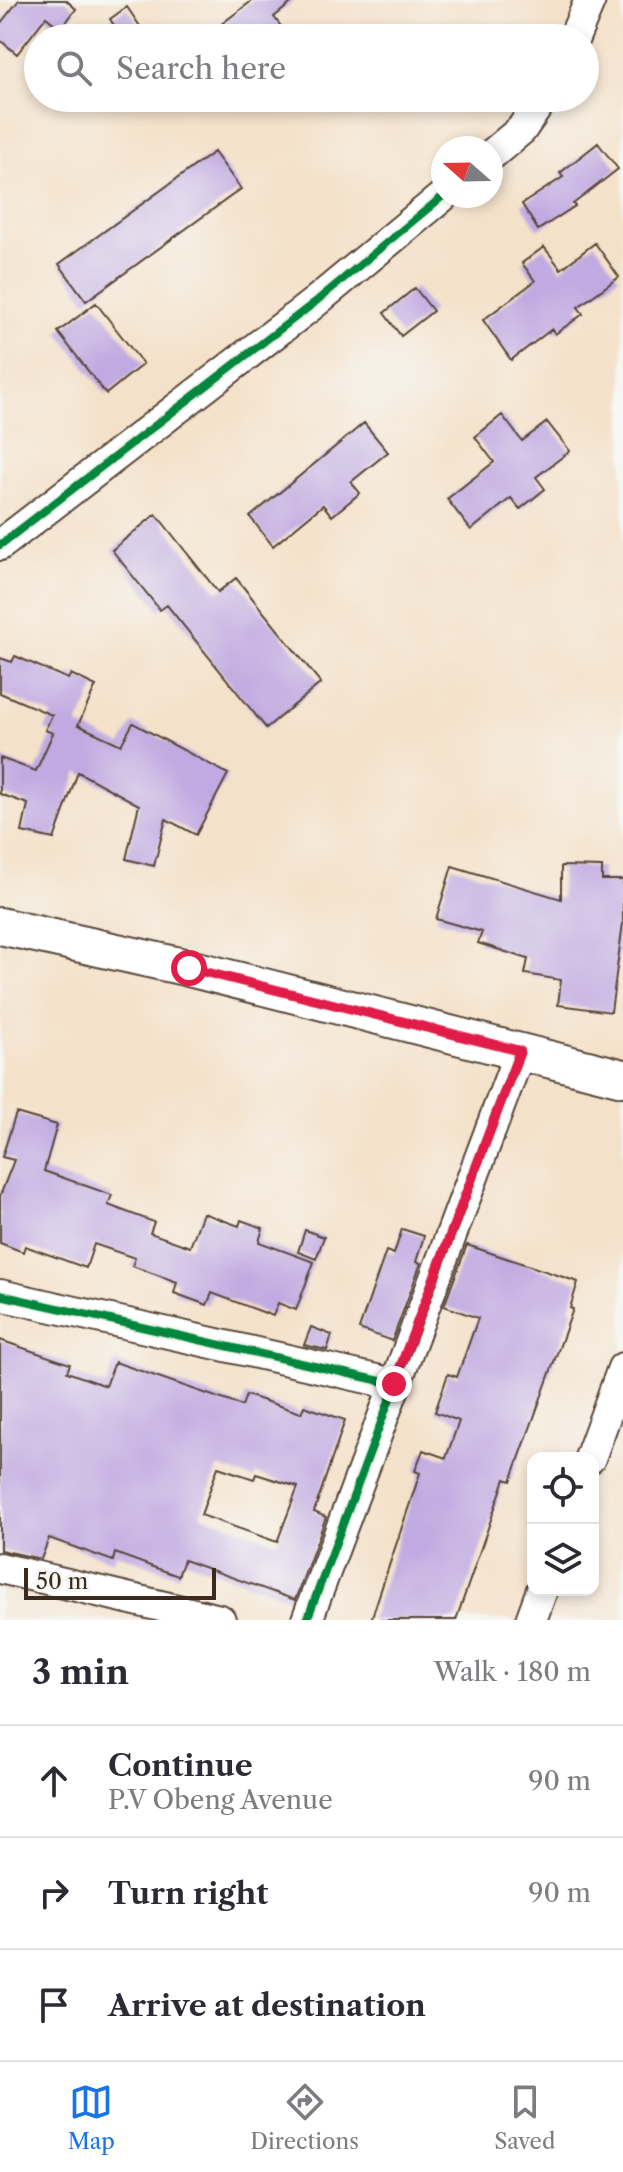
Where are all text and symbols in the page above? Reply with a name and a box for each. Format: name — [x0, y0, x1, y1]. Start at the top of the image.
search box — [24, 24, 599, 112]
icon: search — [52, 46, 96, 90]
text: Search here — [116, 50, 286, 87]
north arrow — [431, 136, 503, 208]
route start — [171, 950, 207, 986]
route end — [376, 1366, 412, 1402]
map controls — [527, 1452, 599, 1596]
button: locate — [527, 1452, 599, 1524]
button: layers — [527, 1524, 599, 1596]
scale bar — [24, 1564, 216, 1600]
text: 50 m — [36, 1568, 88, 1595]
text: 3 min — [32, 1651, 129, 1693]
text: Walk · 180 m — [434, 1656, 591, 1688]
text: Continue — [108, 1747, 253, 1784]
icon: ahead — [32, 1759, 76, 1803]
text: 90 m — [528, 1765, 591, 1797]
text: P.V Obeng Avenue — [108, 1784, 333, 1816]
icon: right — [32, 1871, 76, 1915]
text: Turn right — [108, 1875, 268, 1912]
text: 90 m — [528, 1877, 591, 1909]
icon: arrive — [32, 1983, 76, 2027]
text: Arrive at destination — [108, 1987, 426, 2024]
tab: Map — [68, 2080, 115, 2155]
tab: Directions — [250, 2080, 359, 2155]
tab: Saved — [494, 2080, 555, 2155]

